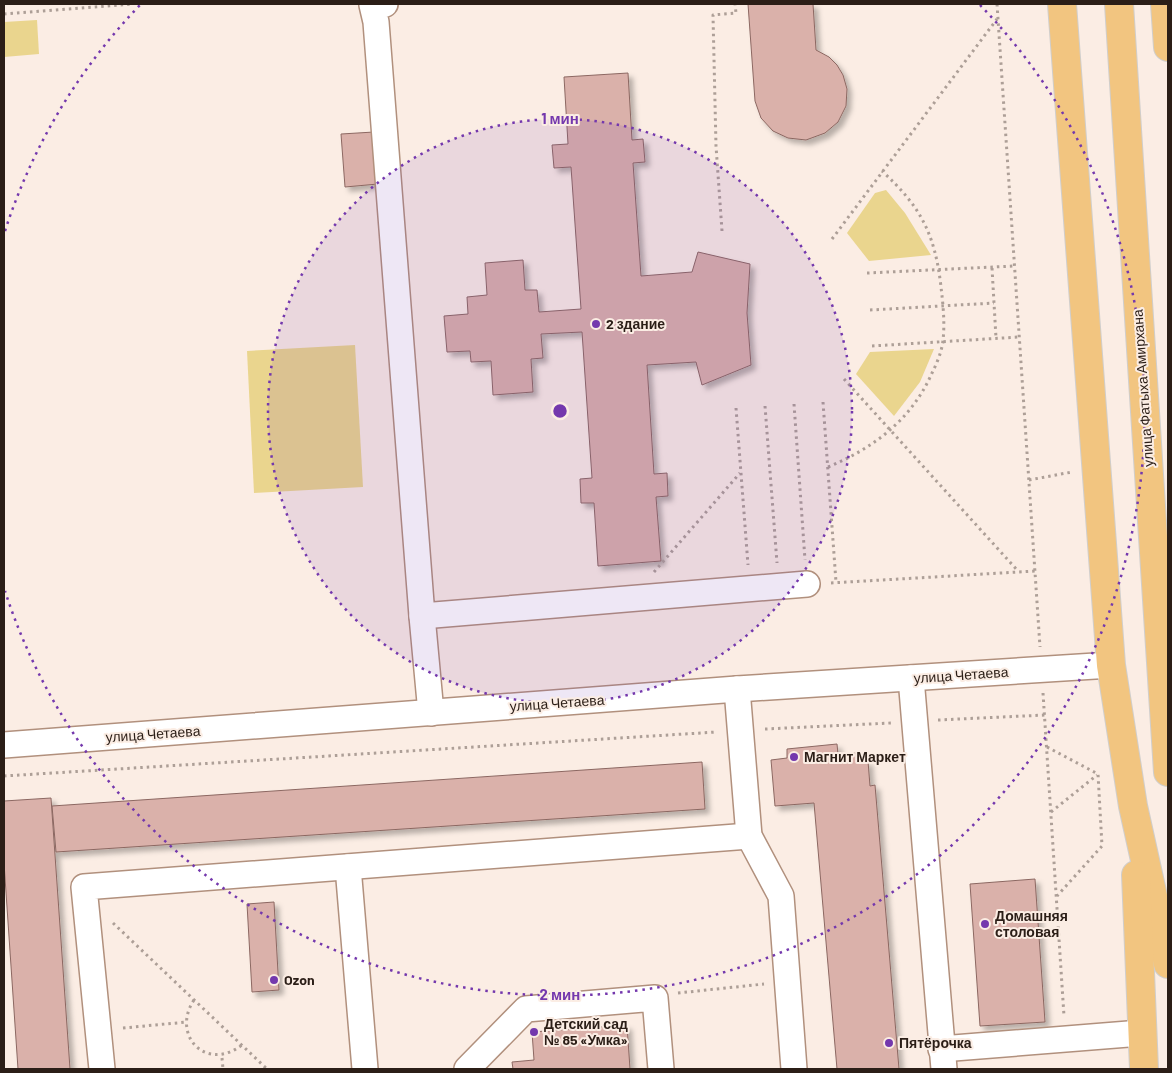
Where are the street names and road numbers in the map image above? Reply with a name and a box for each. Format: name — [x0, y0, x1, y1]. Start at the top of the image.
street label: улица Фатыха Амирхана — [1129, 308, 1156, 467]
street label: улица Четаева — [913, 663, 1009, 686]
street label: улица Четаева — [509, 691, 605, 714]
street label: улица Четаева — [105, 722, 201, 745]

